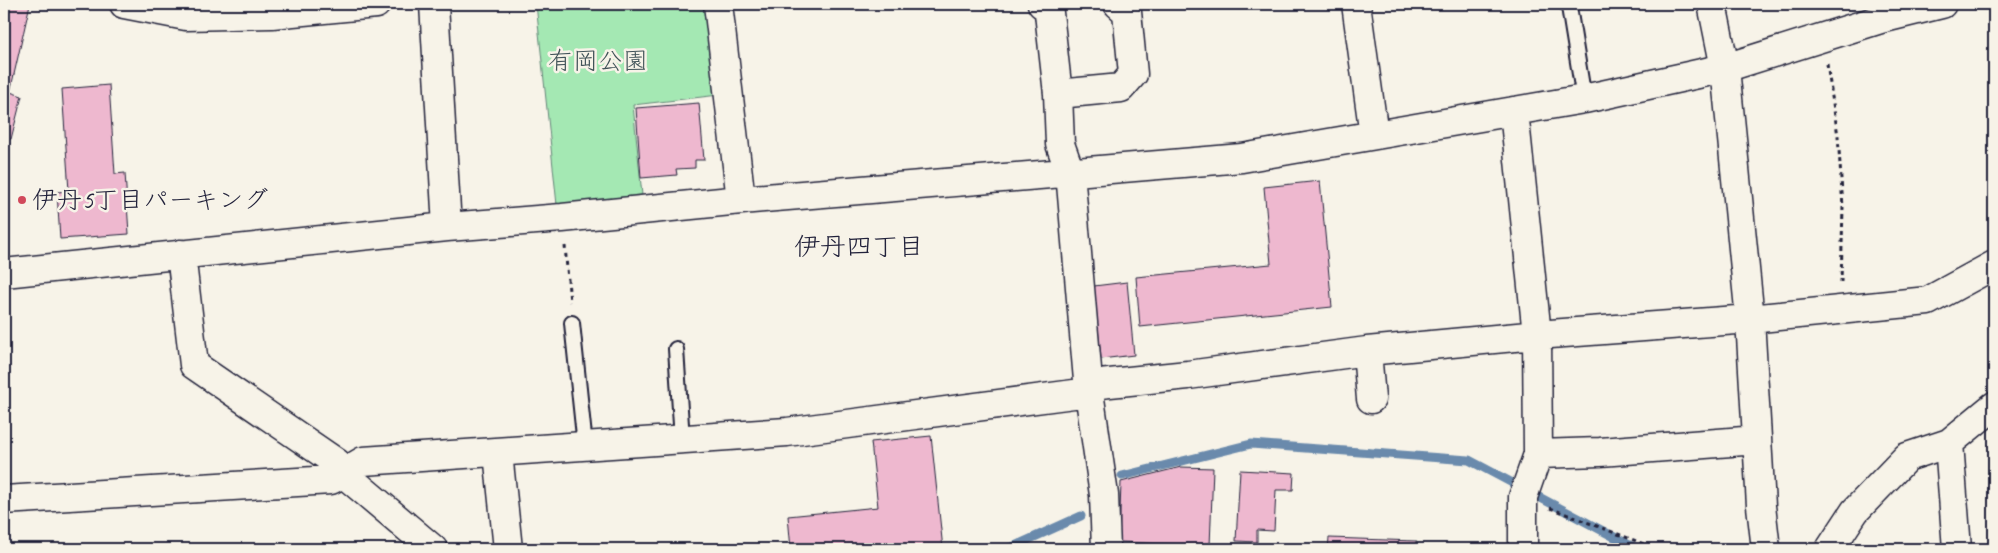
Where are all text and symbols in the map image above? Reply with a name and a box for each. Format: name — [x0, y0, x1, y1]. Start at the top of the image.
park label: 有岡公園 — [548, 45, 648, 77]
place label: 伊丹5丁目パーキング — [32, 184, 268, 216]
marker: 伊丹5丁目パーキング — [16, 194, 28, 206]
district label: 伊丹四丁目 — [794, 230, 924, 263]

